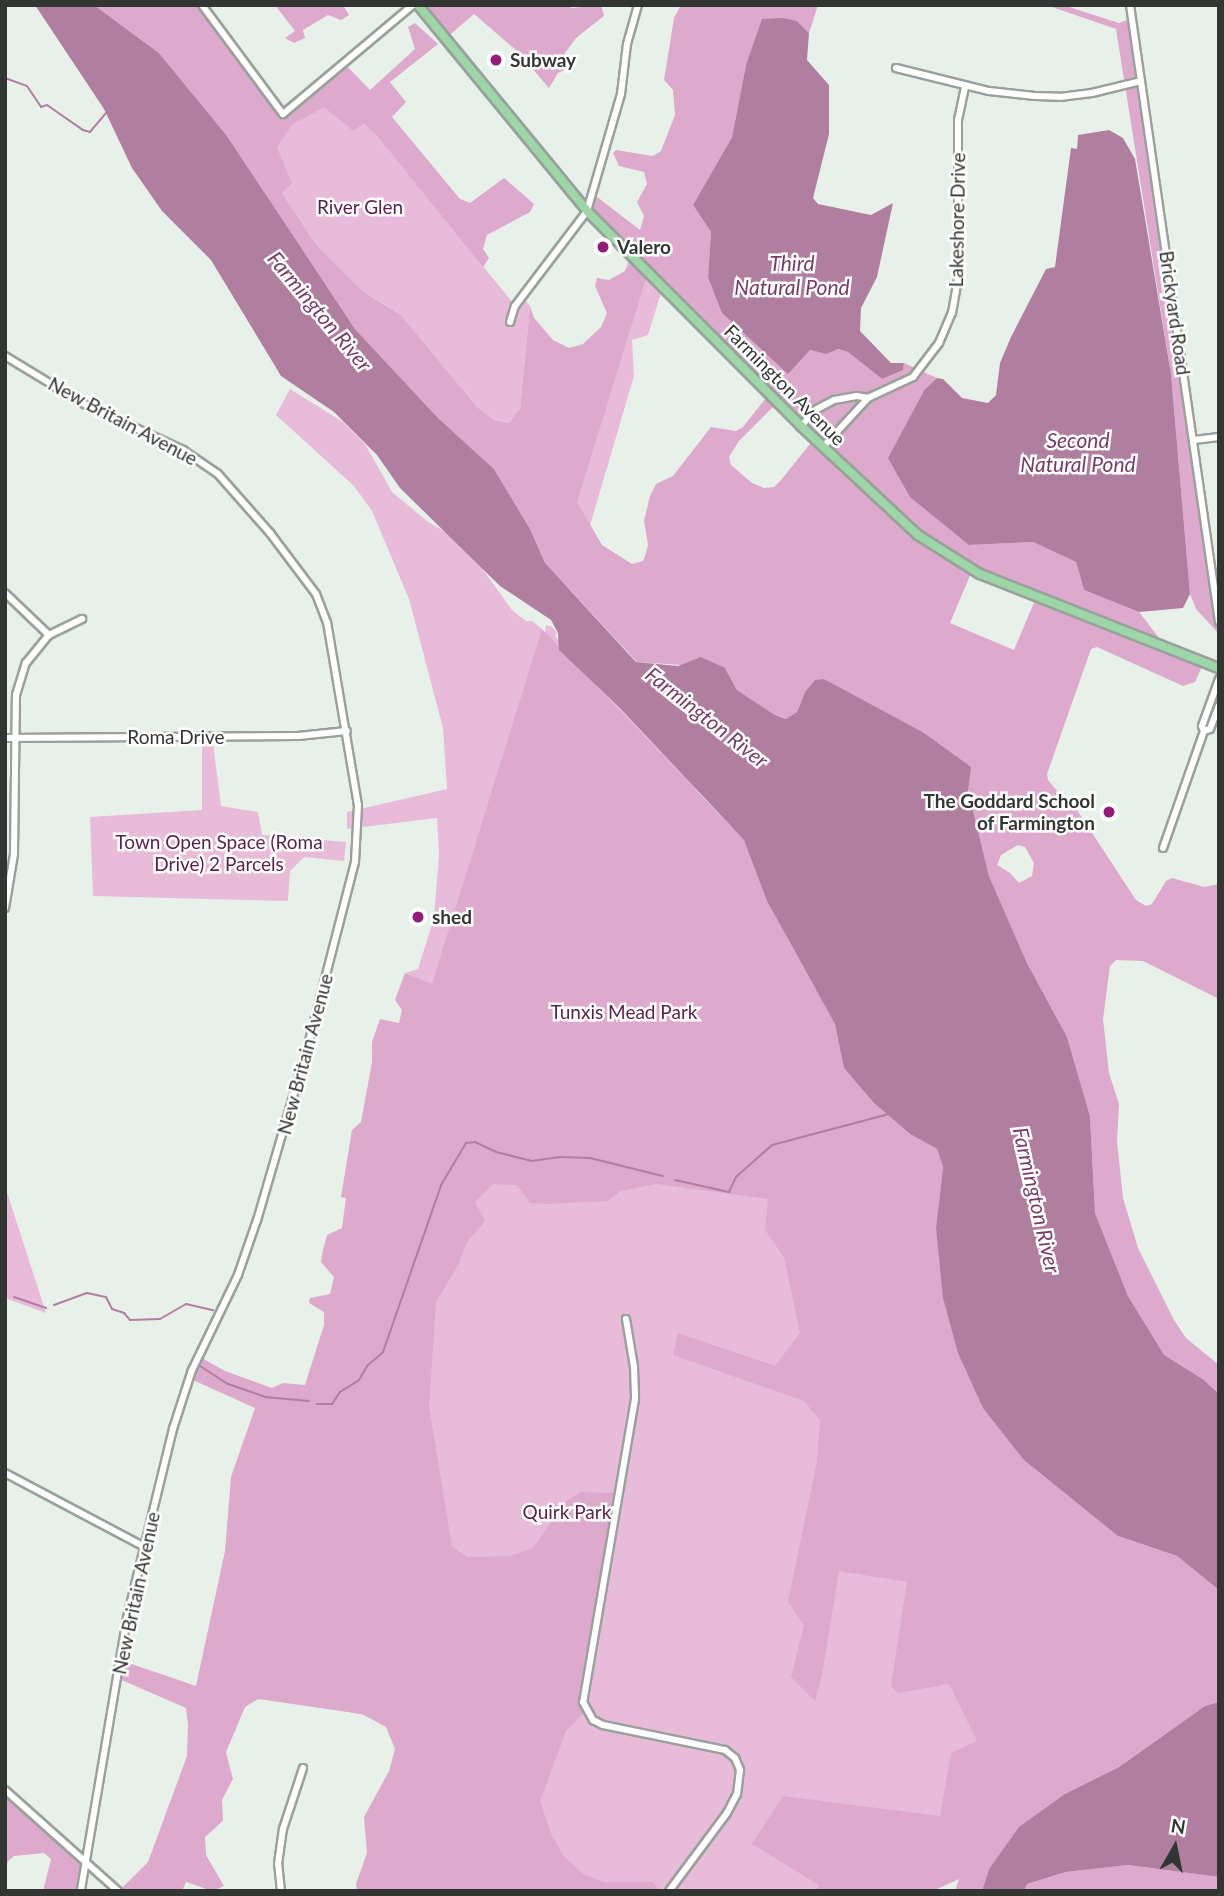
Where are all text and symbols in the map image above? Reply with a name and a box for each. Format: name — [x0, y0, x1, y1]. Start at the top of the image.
place label: Subway — [510, 49, 576, 71]
marker: Subway — [488, 52, 504, 68]
street label: Lakeshore Drive — [944, 152, 970, 288]
park label: River Glen — [317, 196, 403, 218]
place label: Valero — [617, 236, 671, 258]
marker: Valero — [595, 239, 611, 255]
water label: Farmington River — [263, 246, 377, 376]
street label: Brickyard Road — [1155, 249, 1195, 377]
water label: Third Natural Pond — [734, 250, 850, 300]
street label: Farmington Avenue — [720, 320, 850, 450]
street label: New Britain Avenue — [44, 372, 202, 470]
water label: Second Natural Pond — [1020, 427, 1136, 477]
water label: Farmington River — [641, 661, 773, 773]
street label: Roma Drive — [127, 726, 225, 748]
place label: The Goddard School of Farmington — [923, 790, 1095, 834]
marker: The Goddard School of Farmington — [1101, 804, 1117, 820]
park label: Town Open Space (Roma Drive) 2 Parcels — [115, 831, 323, 875]
place label: shed — [432, 906, 472, 928]
marker: shed — [410, 909, 426, 925]
street label: New Britain Avenue — [272, 971, 338, 1137]
park label: Tunxis Mead Park — [551, 1001, 697, 1023]
water label: Farmington River — [1008, 1125, 1066, 1275]
park label: Quirk Park — [523, 1501, 611, 1523]
street label: New Britain Avenue — [108, 1509, 164, 1677]
north arrow — [1140, 1812, 1210, 1882]
text: N — [1169, 1813, 1187, 1838]

